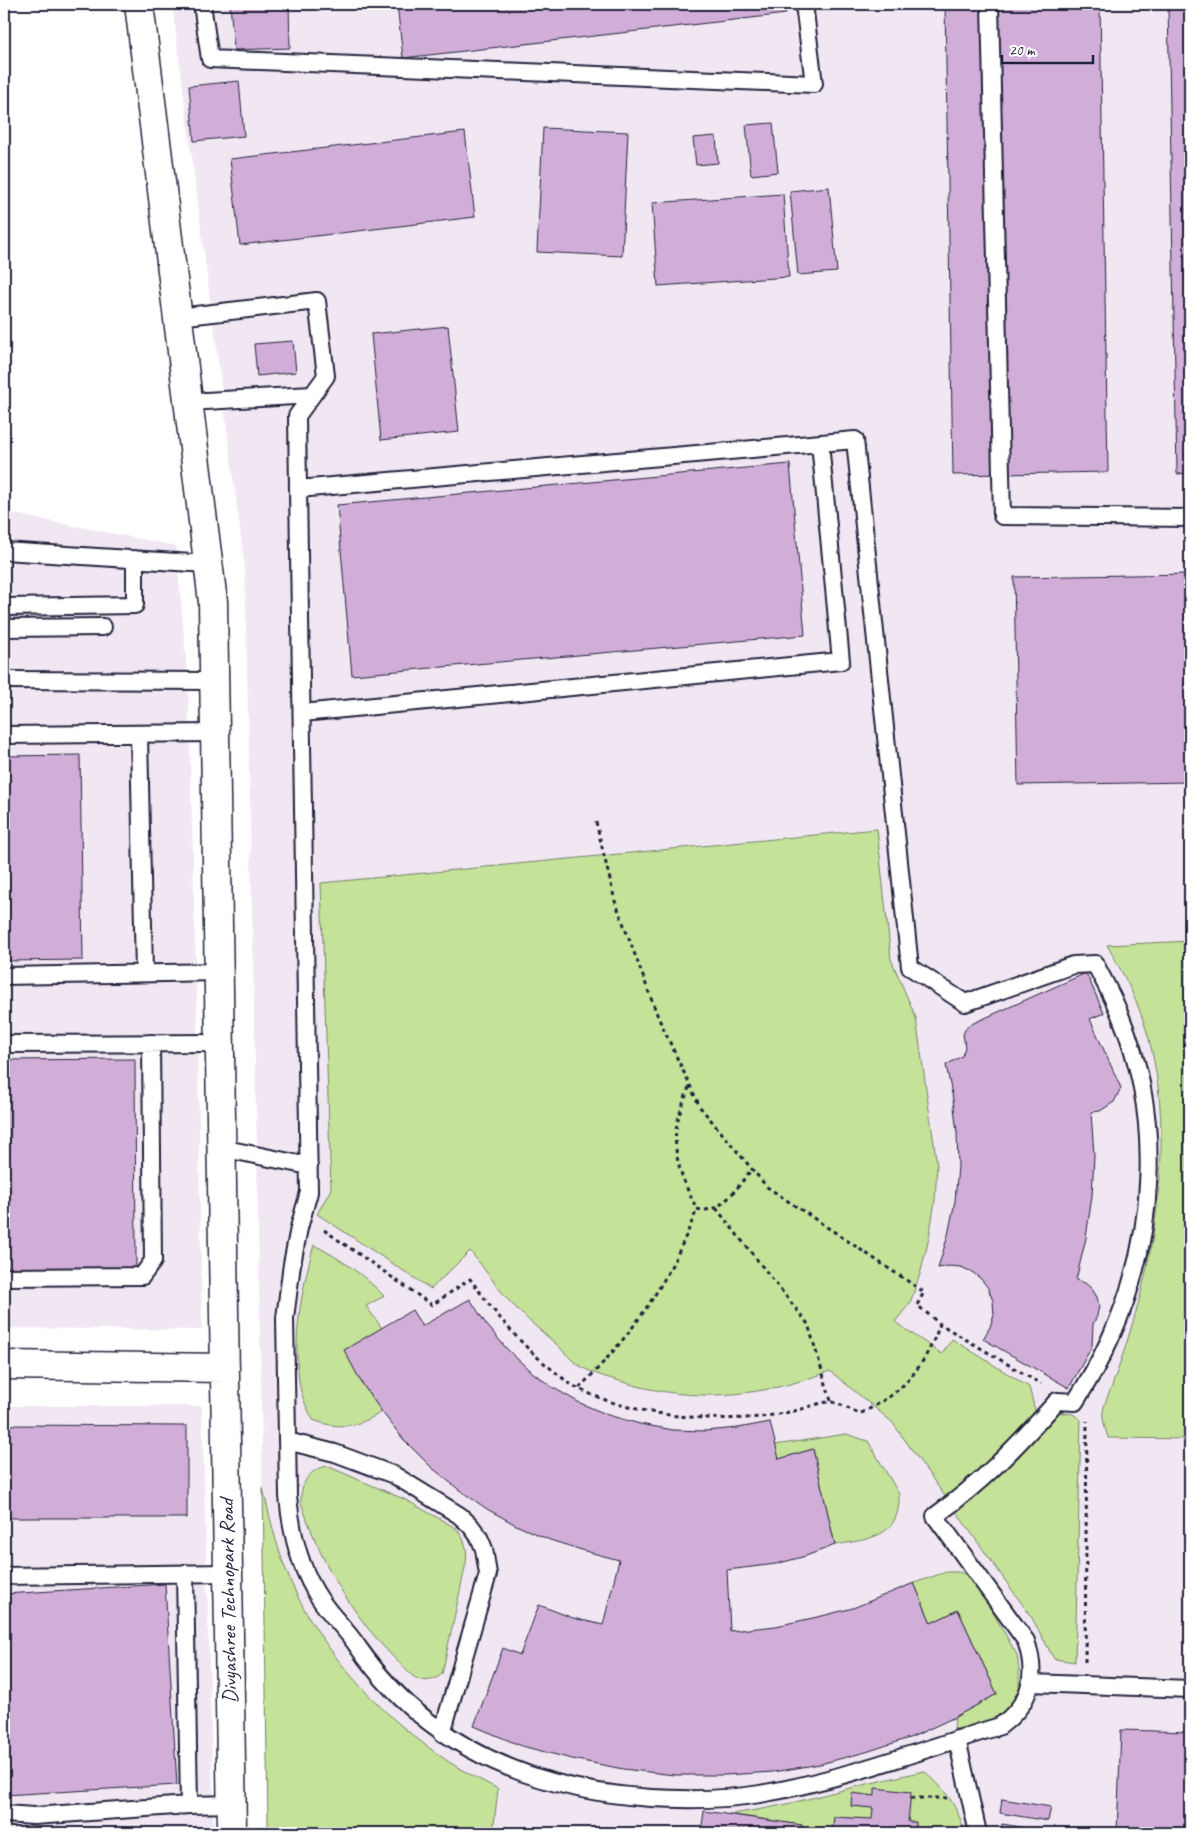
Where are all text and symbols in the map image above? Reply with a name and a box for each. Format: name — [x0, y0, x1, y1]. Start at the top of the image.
scale bar — [1002, 32, 1093, 64]
text: 20 m — [1009, 41, 1036, 60]
street label: Divyashree Technopark Road — [213, 1496, 243, 1704]

